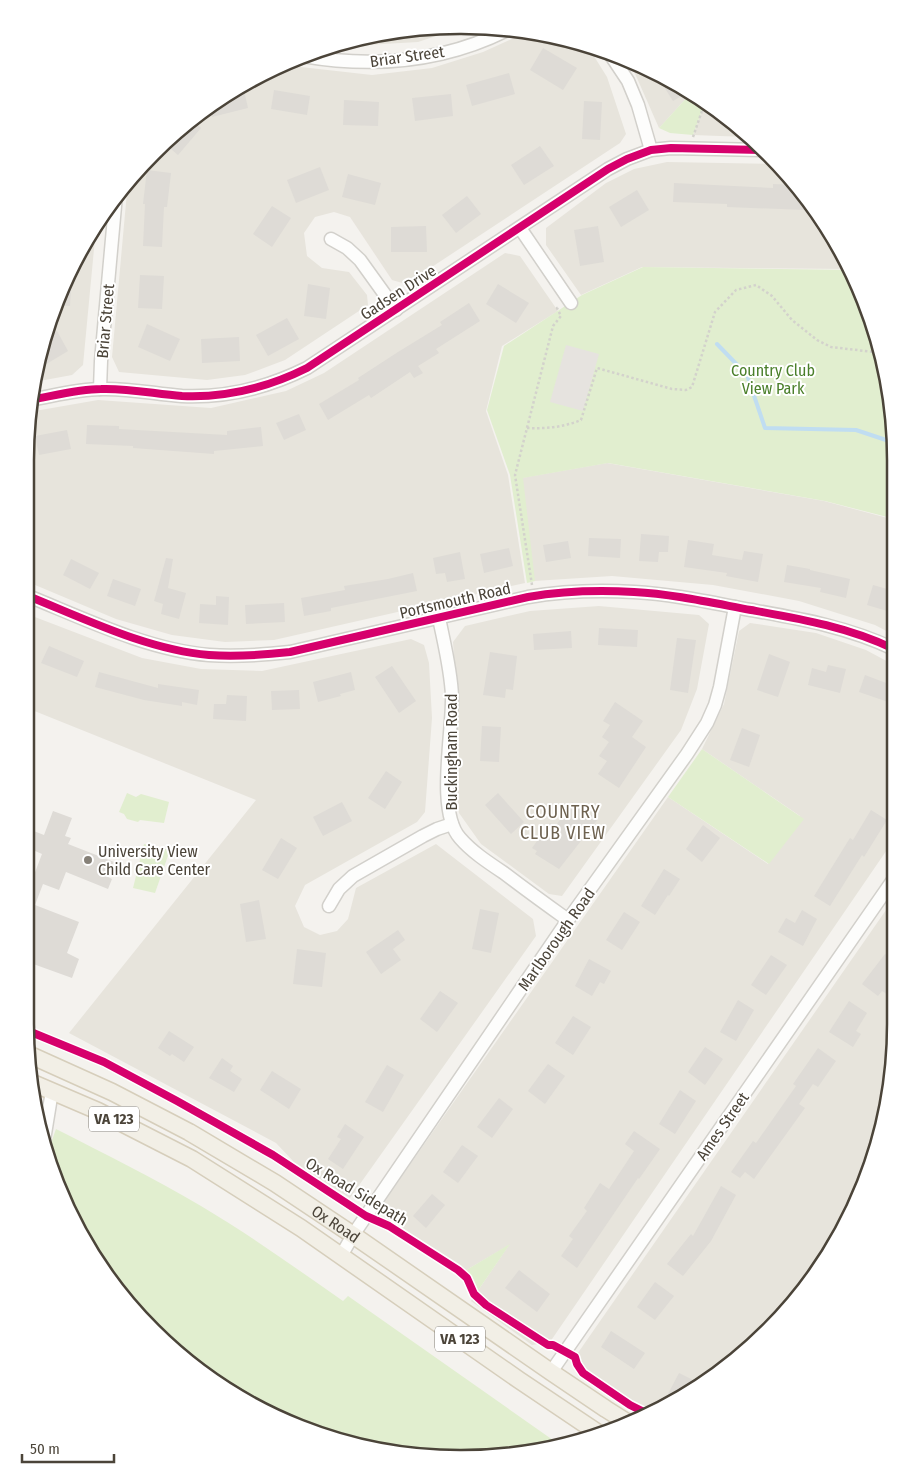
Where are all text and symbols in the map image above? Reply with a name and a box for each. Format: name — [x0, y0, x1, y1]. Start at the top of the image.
street label: Briar Street — [369, 42, 446, 71]
street label: Gadsen Drive — [357, 261, 440, 324]
street label: Briar Street — [93, 282, 118, 359]
park label: Country Club View Park — [731, 361, 815, 398]
street label: Portsmouth Road — [398, 578, 513, 623]
street label: Buckingham Road — [442, 694, 461, 810]
district label: COUNTRY CLUB VIEW — [520, 801, 606, 844]
place label: University View Child Care Center — [98, 842, 211, 879]
marker: University View Child Care Center — [82, 854, 94, 866]
street label: Marlborough Road — [514, 884, 599, 994]
street label: Ames Street — [692, 1088, 753, 1164]
road number: VA 123 — [89, 1106, 139, 1132]
street label: Ox Road Sidepath — [302, 1153, 412, 1229]
street label: Ox Road — [308, 1201, 364, 1247]
road number: VA 123 — [435, 1326, 485, 1352]
scale bar — [22, 1432, 115, 1464]
text: 50 m — [30, 1440, 60, 1458]

